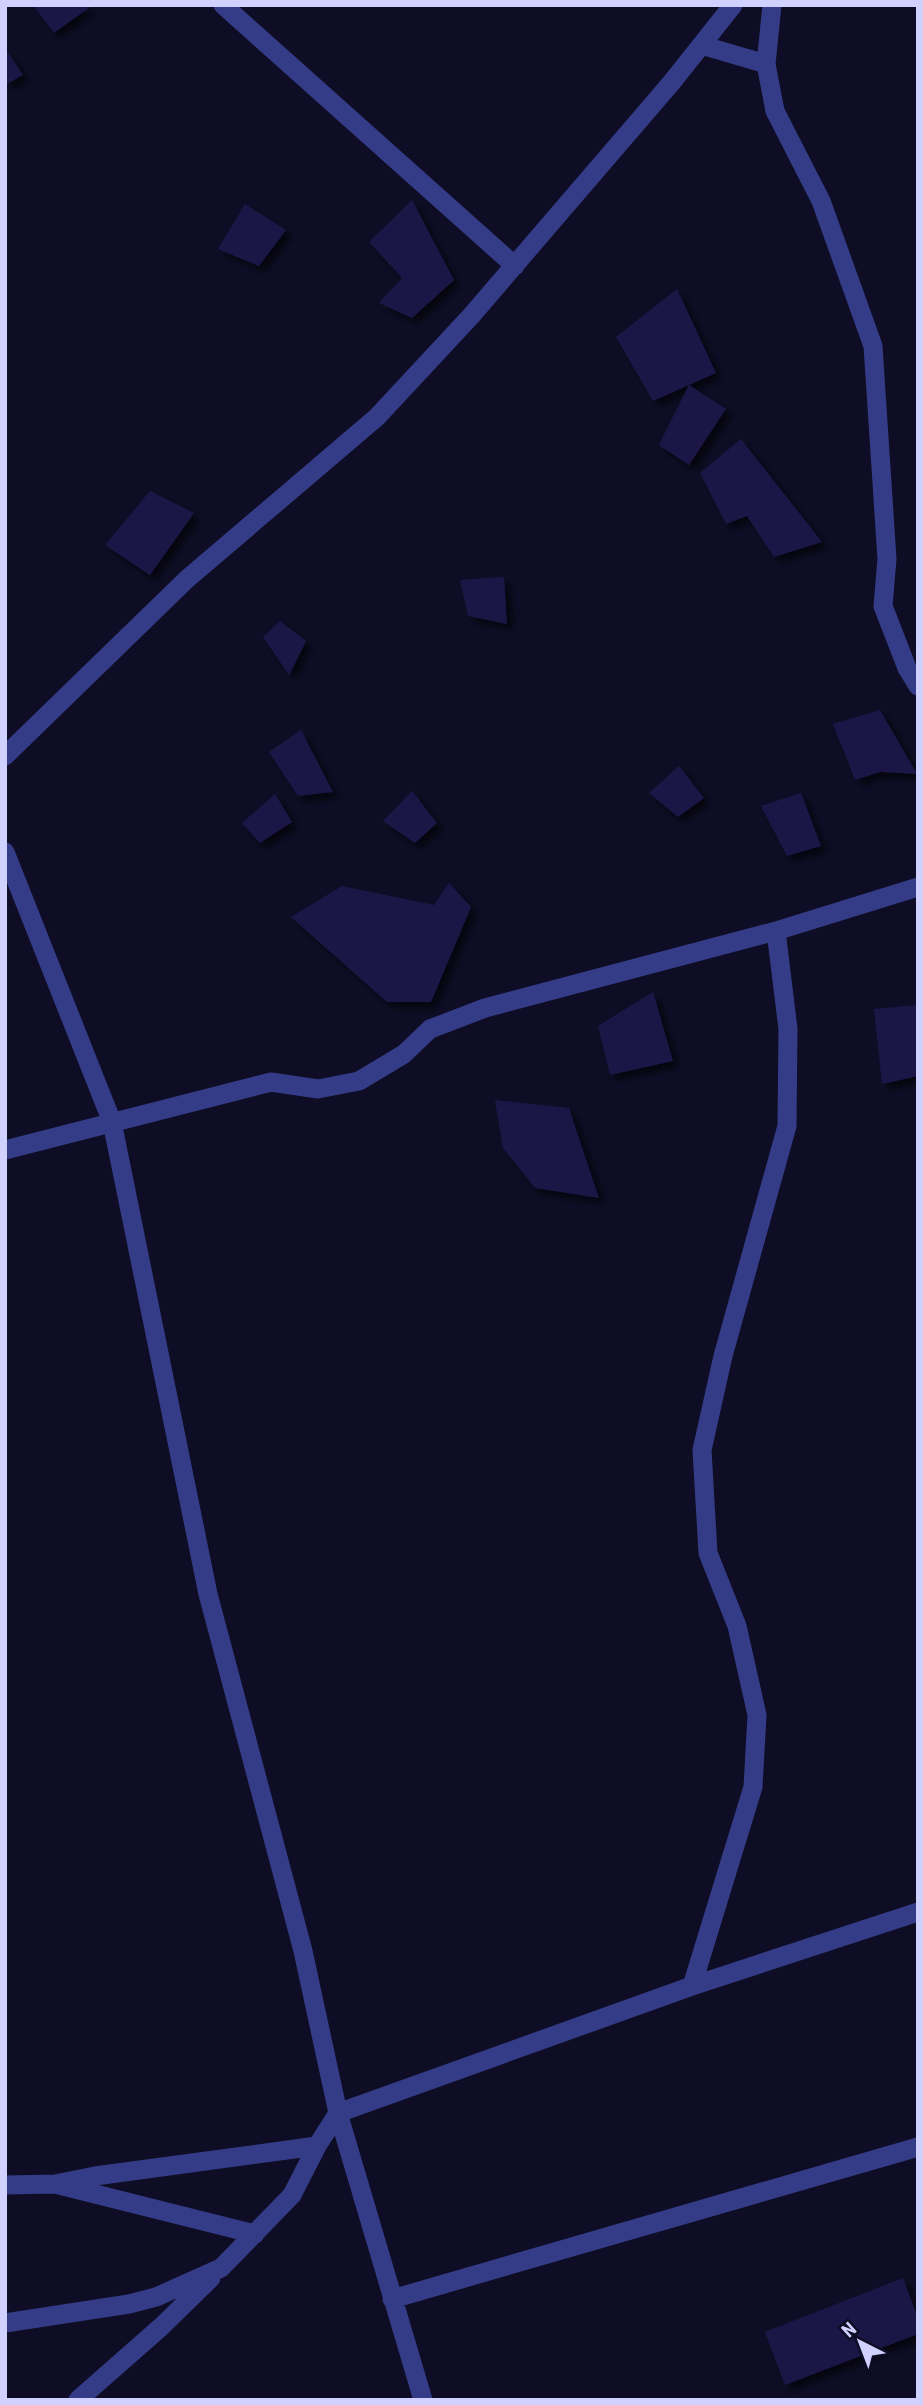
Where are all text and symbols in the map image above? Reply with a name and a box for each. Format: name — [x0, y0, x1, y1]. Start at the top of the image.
north arrow — [825, 2307, 895, 2377]
text: N — [837, 2317, 861, 2342]

